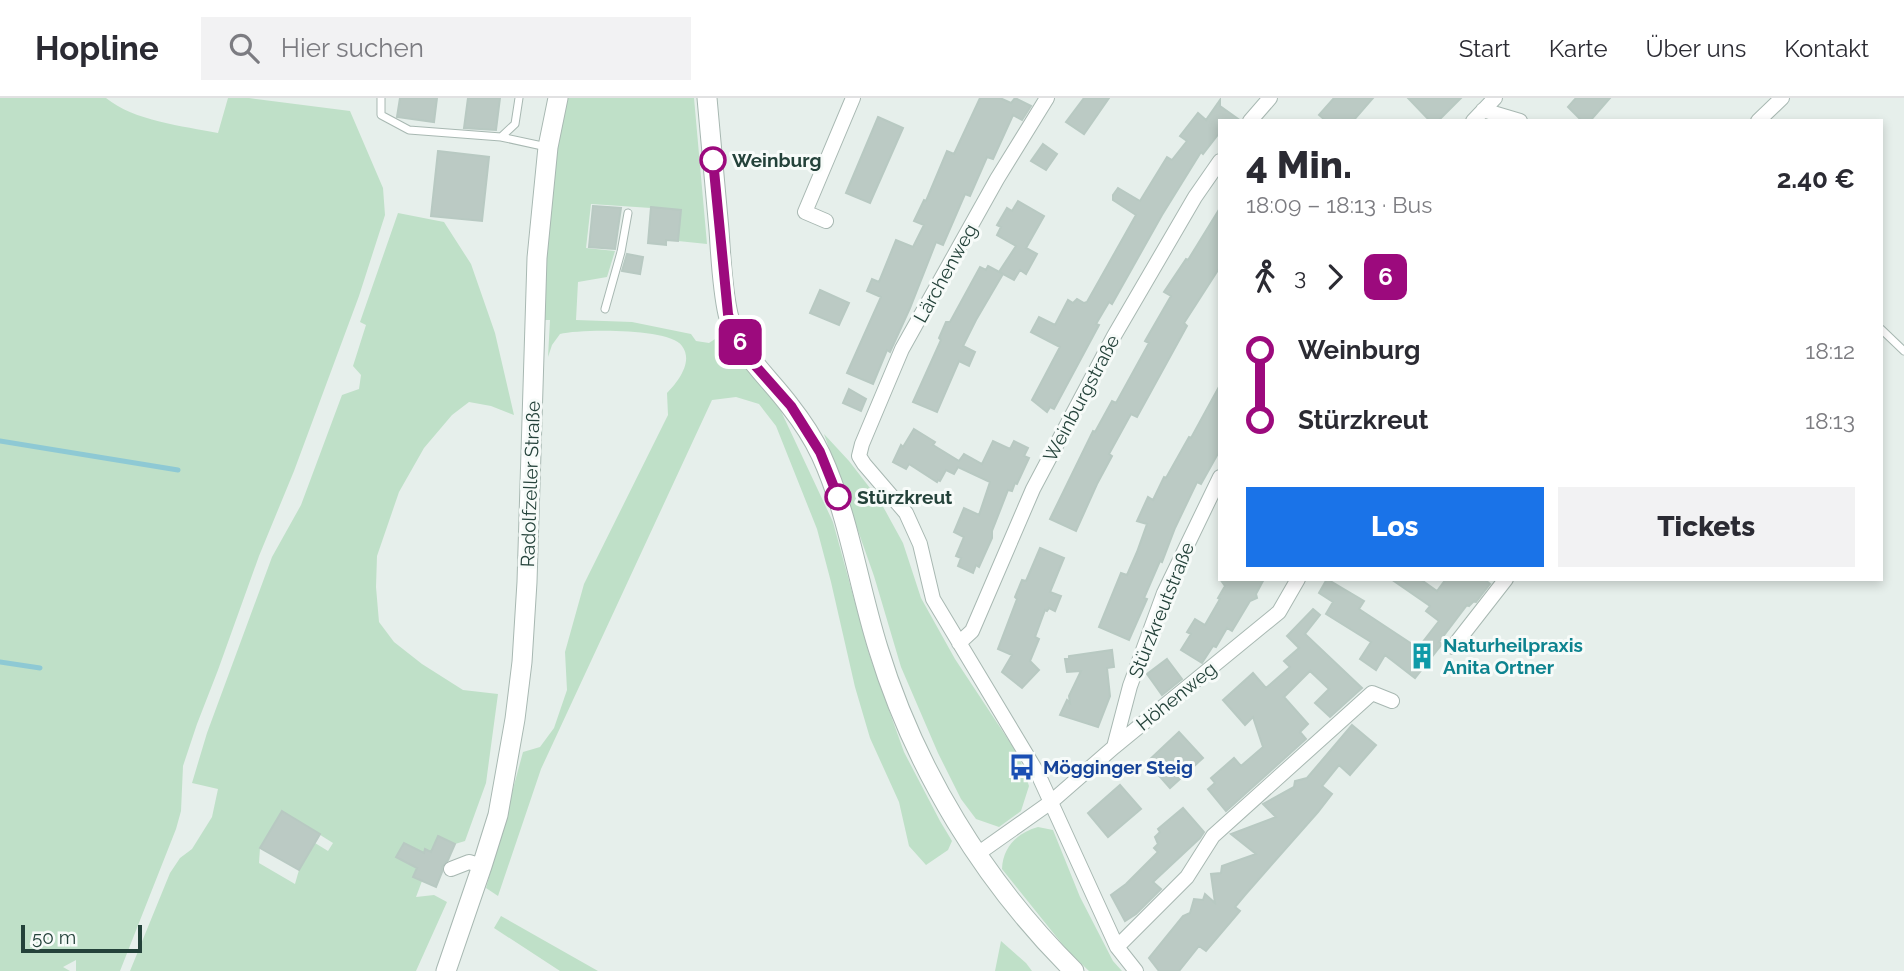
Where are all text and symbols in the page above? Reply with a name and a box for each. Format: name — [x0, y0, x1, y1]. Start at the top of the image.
search box — [201, 17, 691, 80]
text: Hopline — [35, 29, 159, 68]
icon: search — [225, 29, 263, 67]
text: Hier suchen — [281, 33, 424, 63]
text: Start — [1459, 34, 1511, 63]
text: Karte — [1549, 34, 1608, 63]
text: Über uns — [1646, 34, 1746, 63]
text: Kontakt — [1784, 34, 1869, 63]
text: 4 Min. — [1246, 142, 1352, 187]
marker: Weinburg — [700, 147, 726, 173]
place label: Weinburg — [732, 149, 821, 171]
text: 2.40 € — [1777, 164, 1855, 194]
text: 18:09 – 18:13 · Bus — [1246, 191, 1432, 218]
street label: Lärchenweg — [909, 220, 981, 326]
icon: walk — [1246, 258, 1284, 296]
icon: forward — [1316, 258, 1354, 296]
text: 6 — [1378, 262, 1393, 291]
text: 3 — [1294, 263, 1306, 290]
line badge: 6 — [717, 319, 763, 365]
text: 6 — [733, 327, 747, 356]
street label: Weinburgstraße — [1038, 331, 1124, 465]
text: Weinburg — [1298, 335, 1420, 365]
text: 18:12 — [1805, 337, 1855, 364]
street label: Radolfzeller Straße — [516, 400, 544, 568]
text: Stürzkreut — [1298, 405, 1429, 435]
text: 18:13 — [1805, 407, 1855, 434]
marker: Stürzkreut — [825, 484, 851, 510]
place label: Stürzkreut — [857, 486, 953, 508]
button: Los — [1246, 487, 1544, 567]
button: Tickets — [1558, 487, 1855, 567]
street label: Stürzkreutstraße — [1124, 539, 1198, 681]
place label: Naturheilpraxis Anita Ortner — [1443, 634, 1583, 678]
building icon: Naturheilpraxis Anita Ortner — [1407, 641, 1437, 671]
street label: Höhenweg — [1132, 657, 1220, 735]
bus stop icon: Mögginger Steig — [1007, 752, 1037, 782]
place label: Mögginger Steig — [1043, 756, 1193, 778]
scale bar — [21, 922, 142, 954]
text: 50 m — [32, 926, 76, 948]

